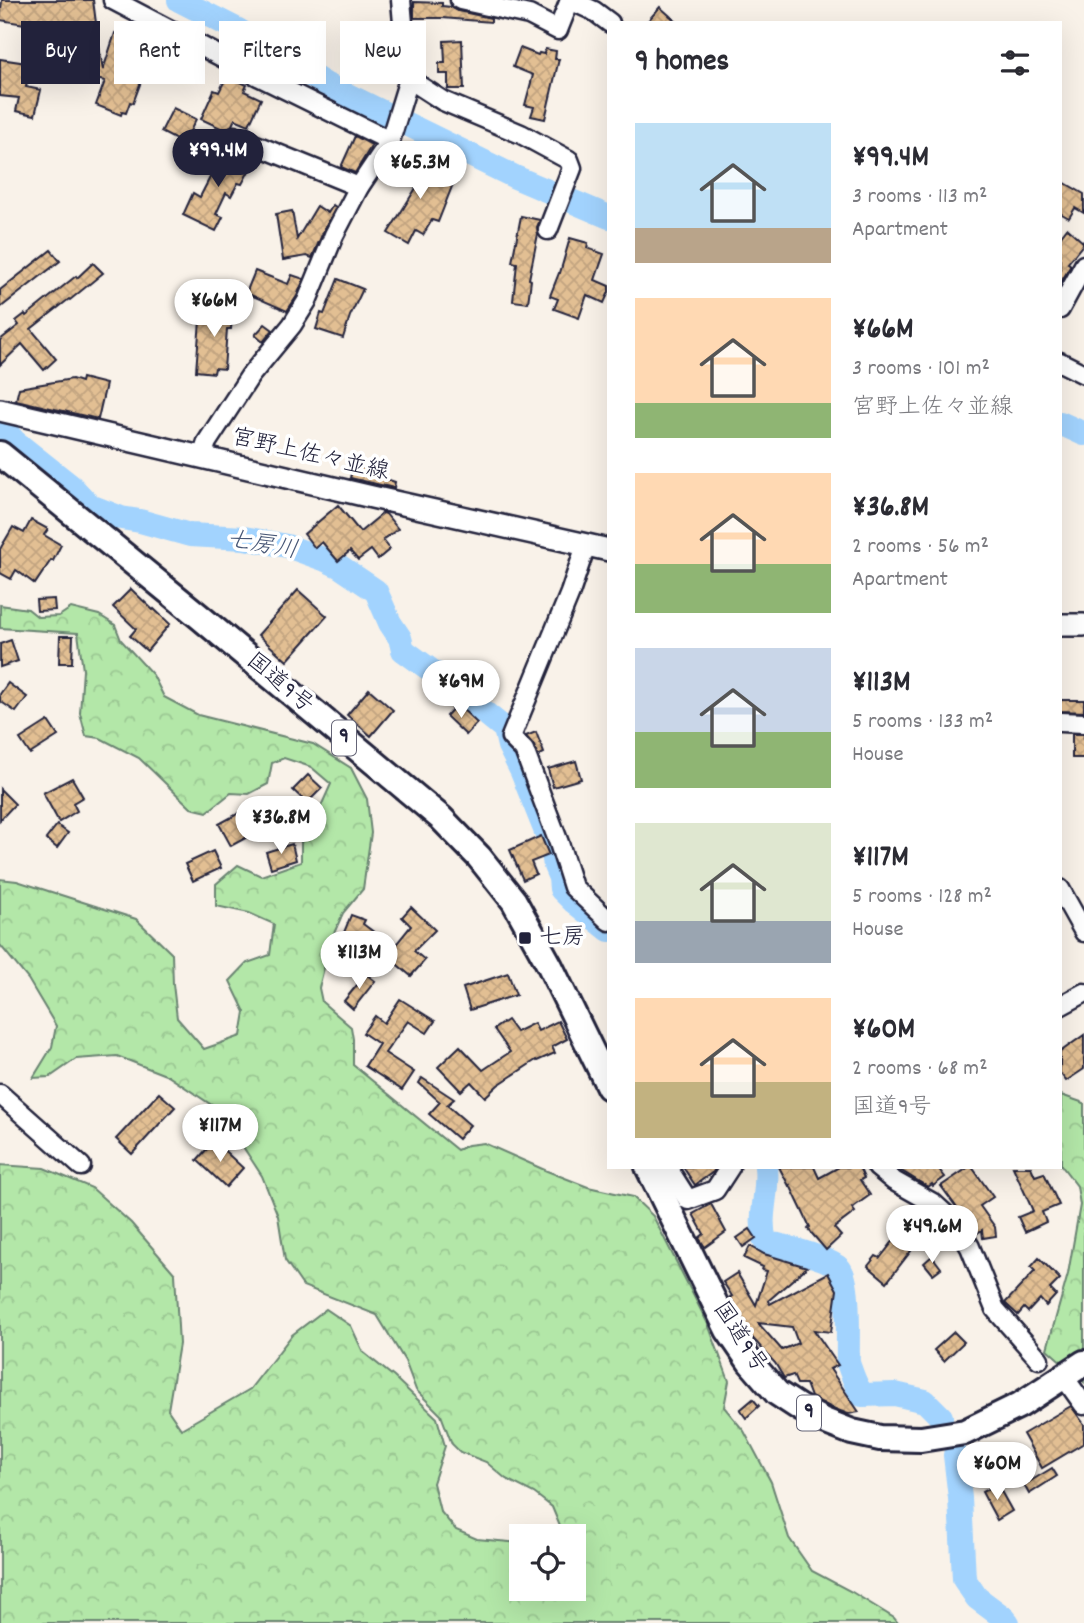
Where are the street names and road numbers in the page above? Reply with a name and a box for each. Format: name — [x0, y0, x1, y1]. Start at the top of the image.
street label: 宮野上佐々並線 — [228, 422, 392, 490]
street label: 国道9号 — [238, 646, 320, 722]
road number: 9 — [332, 720, 356, 756]
street label: 国道9号 — [703, 1296, 775, 1380]
road number: 9 — [797, 1396, 821, 1430]

